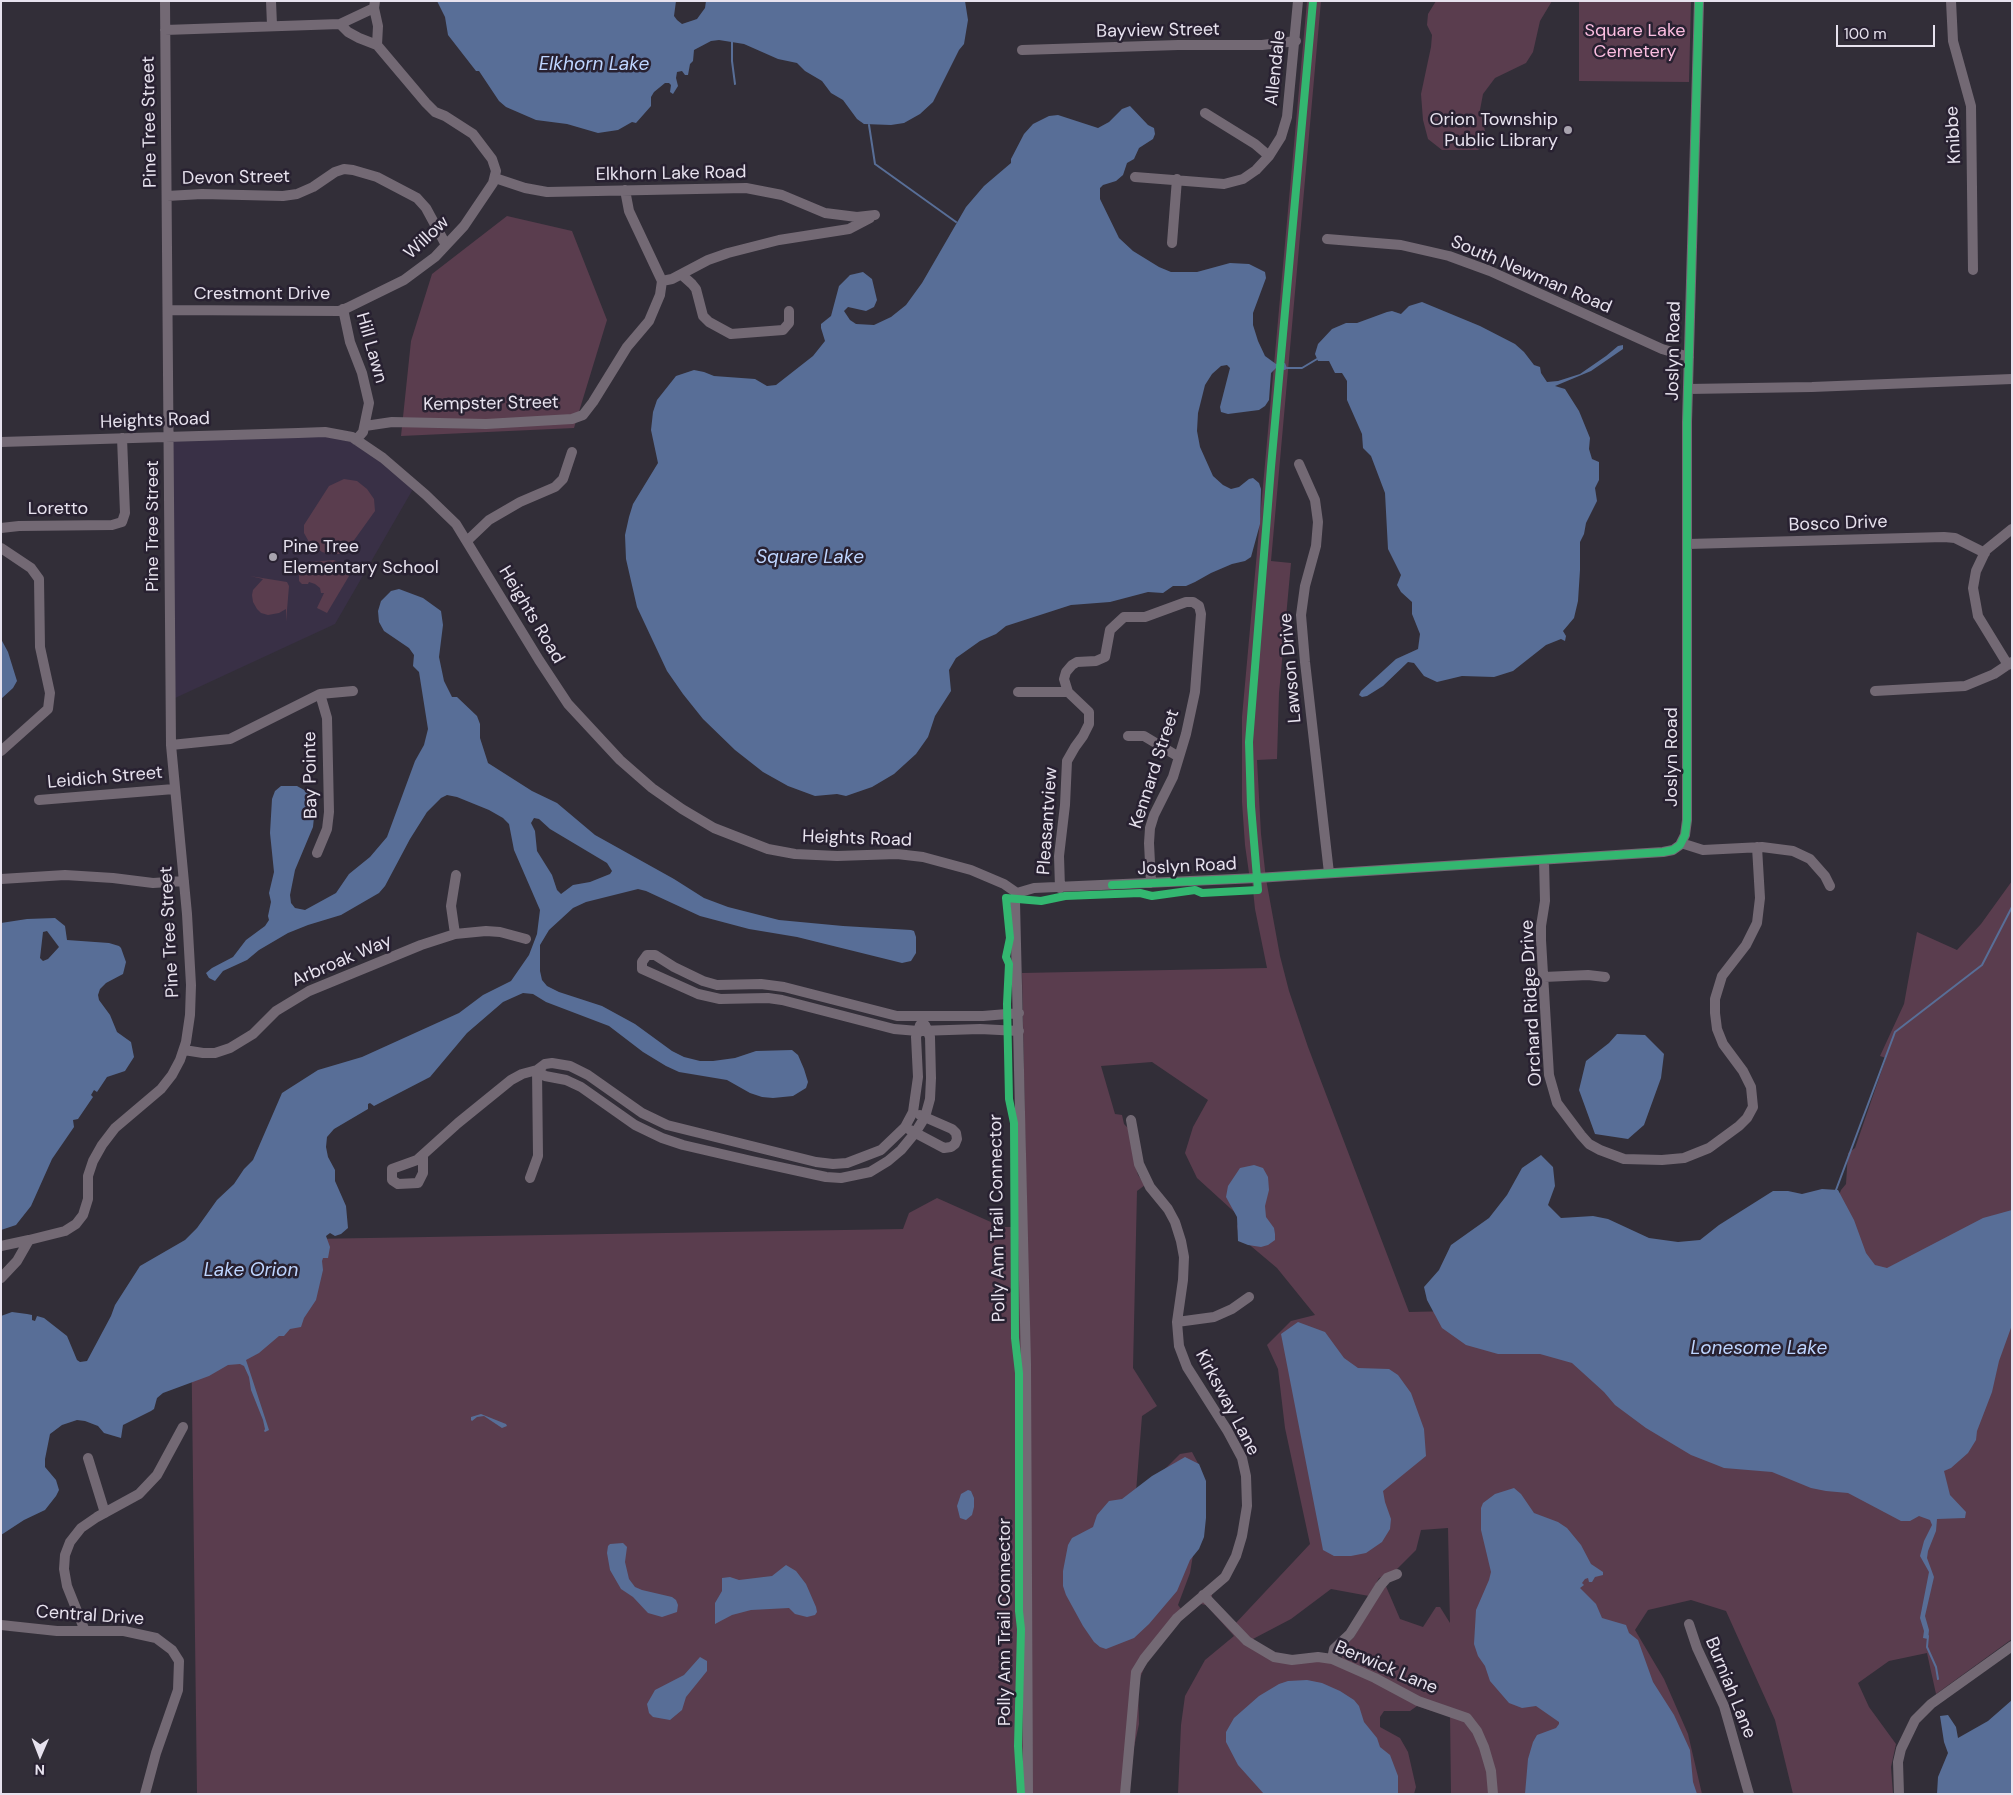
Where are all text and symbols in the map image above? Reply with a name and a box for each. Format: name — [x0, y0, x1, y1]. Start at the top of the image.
scale bar — [1838, 15, 1937, 47]
street label: Bayview Street — [1096, 19, 1220, 43]
park label: Square Lake Cemetery — [1584, 20, 1686, 62]
text: 100 m — [1844, 24, 1887, 44]
street label: Allendale — [1261, 29, 1291, 107]
water label: Elkhorn Lake — [539, 54, 649, 76]
street label: Pine Tree Street — [138, 56, 162, 188]
street label: Knibbe — [1942, 106, 1966, 164]
place label: Orion Township Public Library — [1429, 109, 1558, 152]
marker: Orion Township Public Library — [1562, 124, 1574, 136]
street label: Elkhorn Lake Road — [595, 162, 747, 186]
street label: Devon Street — [182, 166, 290, 190]
street label: Willow — [400, 212, 454, 264]
street label: South Newman Road — [1447, 231, 1615, 319]
street label: Crestmont Drive — [194, 283, 330, 305]
street label: Joslyn Road — [1662, 301, 1686, 401]
street label: Hill Lawn — [351, 310, 391, 386]
street label: Kempster Street — [423, 392, 559, 416]
street label: Heights Road — [100, 408, 210, 434]
street label: Pine Tree Street — [142, 460, 164, 592]
street label: Loretto — [28, 498, 88, 520]
street label: Bosco Drive — [1788, 511, 1888, 537]
place label: Pine Tree Elementary School — [283, 536, 439, 578]
water label: Square Lake — [756, 547, 864, 569]
marker: Pine Tree Elementary School — [267, 551, 279, 563]
street label: Heights Road — [493, 562, 569, 668]
street label: Lawson Drive — [1275, 612, 1307, 724]
street label: Kennard Street — [1126, 707, 1184, 831]
street label: Joslyn Road — [1661, 707, 1683, 807]
street label: Bay Pointe — [299, 731, 323, 819]
street label: Leidich Street — [46, 762, 164, 794]
street label: Pleasantview — [1033, 766, 1063, 876]
street label: Heights Road — [802, 826, 912, 852]
street label: Joslyn Road — [1137, 854, 1237, 880]
street label: Pine Tree Street — [156, 866, 184, 998]
street label: Orchard Ridge Drive — [1517, 919, 1547, 1087]
street label: Arbroak Way — [289, 930, 395, 992]
street label: Polly Ann Trail Connector — [985, 1114, 1011, 1322]
water label: Lake Orion — [204, 1260, 298, 1282]
water label: Lonesome Lake — [1691, 1338, 1827, 1360]
street label: Kirksway Lane — [1190, 1347, 1264, 1459]
street label: Polly Ann Trail Connector — [994, 1518, 1016, 1726]
street label: Central Drive — [35, 1601, 145, 1631]
street label: Burniah Lane — [1700, 1634, 1760, 1742]
street label: Berwick Lane — [1331, 1637, 1441, 1699]
north arrow — [15, 1730, 65, 1780]
text: N — [34, 1761, 45, 1779]

